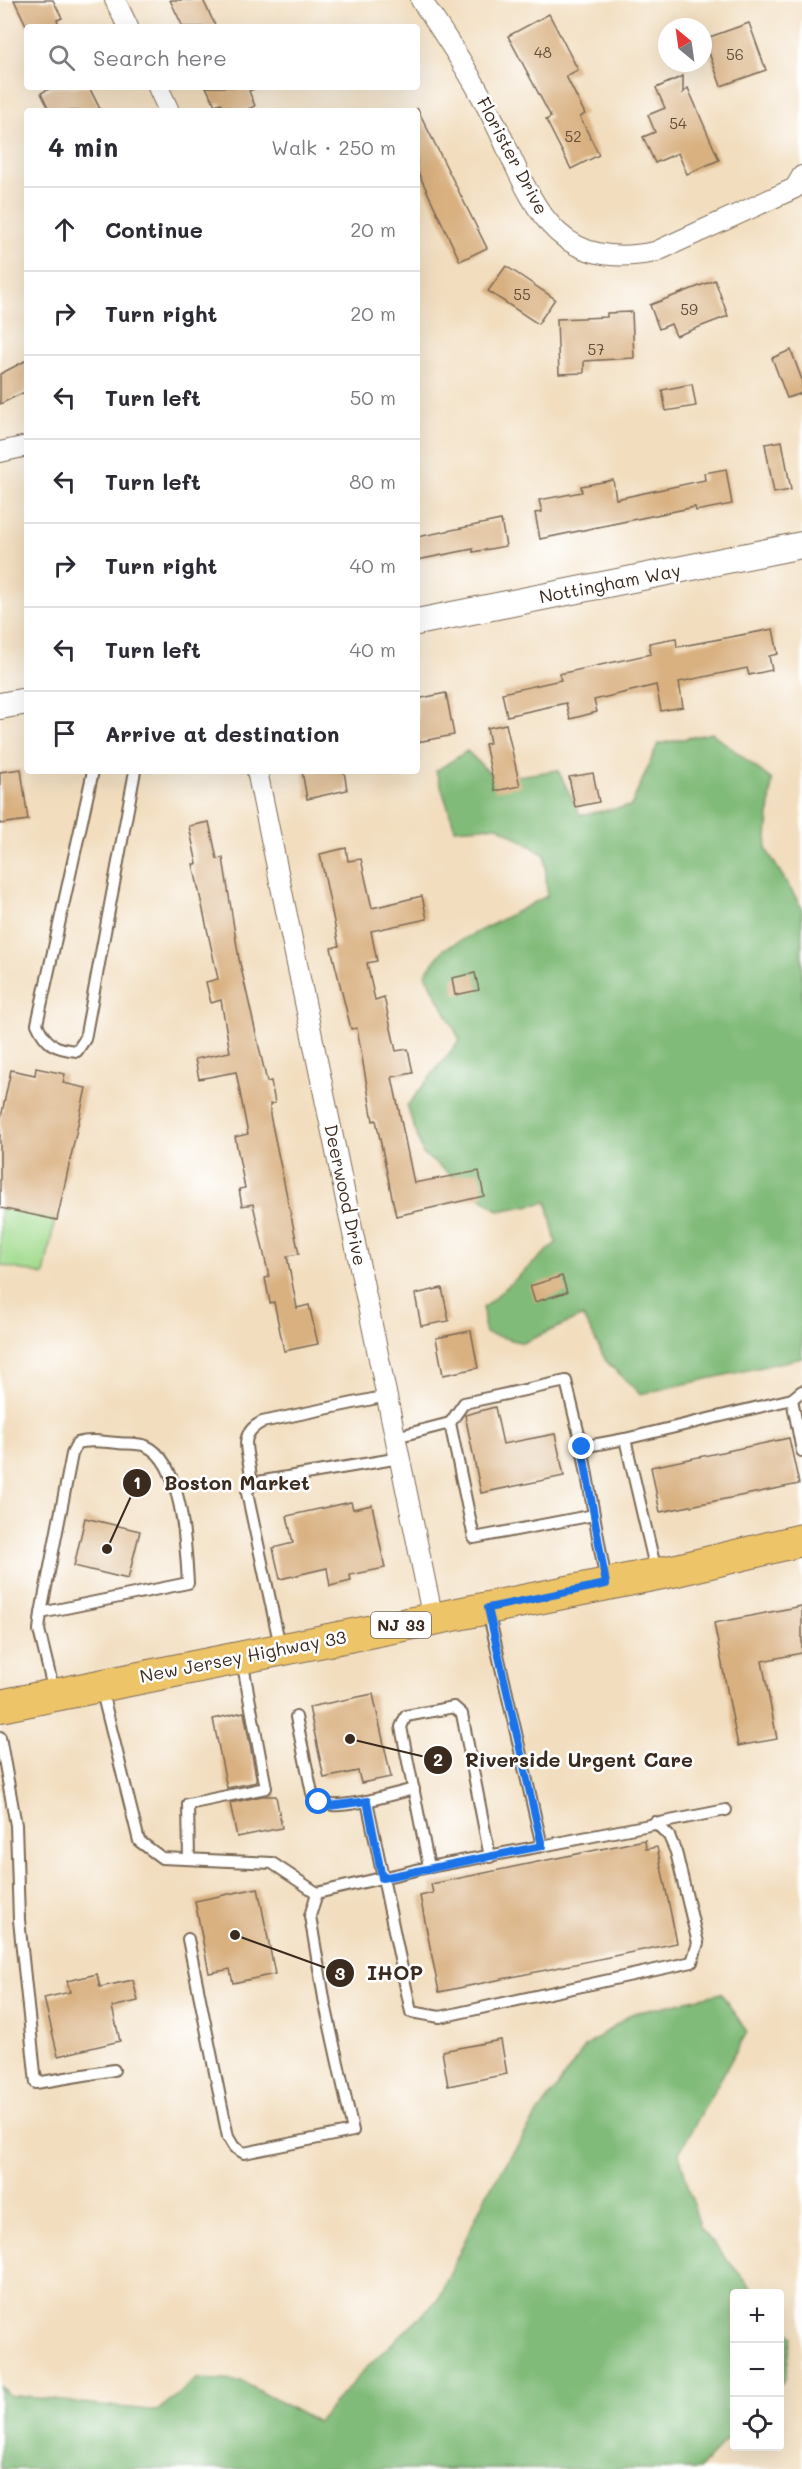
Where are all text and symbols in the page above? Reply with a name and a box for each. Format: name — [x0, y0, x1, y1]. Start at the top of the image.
north arrow — [658, 18, 712, 72]
search box — [24, 24, 420, 90]
icon: search — [45, 41, 78, 74]
house number: 48 — [534, 42, 552, 62]
text: Search here — [93, 43, 227, 72]
house number: 56 — [726, 44, 744, 64]
street label: Florister Drive — [472, 93, 554, 219]
house number: 54 — [669, 113, 687, 133]
house number: 52 — [564, 126, 582, 146]
text: 4 min — [48, 130, 118, 164]
text: Walk · 250 m — [271, 134, 396, 160]
icon: ahead — [48, 213, 81, 246]
text: Continue — [105, 215, 203, 244]
text: 20 m — [350, 216, 396, 242]
house number: 55 — [513, 284, 531, 304]
icon: right — [48, 297, 81, 330]
text: Turn right — [105, 299, 217, 328]
house number: 59 — [680, 299, 698, 319]
text: 20 m — [350, 300, 396, 326]
house number: 57 — [587, 339, 605, 359]
icon: left — [48, 381, 81, 414]
text: Turn left — [105, 383, 201, 412]
text: 50 m — [350, 384, 396, 410]
icon: left — [48, 465, 81, 498]
text: Turn left — [105, 467, 201, 496]
text: 80 m — [349, 468, 396, 494]
icon: right — [48, 549, 81, 582]
text: Turn right — [105, 551, 217, 580]
text: 40 m — [350, 552, 396, 578]
street label: Nottingham Way — [537, 558, 683, 608]
icon: left — [48, 633, 81, 666]
text: Turn left — [105, 635, 201, 664]
text: 40 m — [350, 636, 396, 662]
icon: arrive — [48, 717, 81, 750]
text: Arrive at destination — [105, 719, 340, 748]
street label: Deerwood Drive — [319, 1122, 373, 1268]
route end — [568, 1433, 594, 1459]
callout: Boston Market — [122, 1464, 321, 1502]
text: Boston Market — [164, 1469, 310, 1495]
text: 1 — [133, 1470, 141, 1494]
road number: NJ 33 — [371, 1612, 431, 1638]
street label: New Jersey Highway 33 — [138, 1624, 348, 1688]
callout: Riverside Urgent Care — [423, 1741, 705, 1779]
text: Riverside Urgent Care — [465, 1746, 693, 1772]
text: 2 — [433, 1747, 443, 1771]
route start — [305, 1788, 331, 1814]
callout: IHOP — [325, 1954, 436, 1992]
text: IHOP — [367, 1959, 423, 1985]
text: 3 — [335, 1961, 346, 1985]
map controls — [730, 2289, 784, 2451]
button: + — [730, 2289, 784, 2343]
button: − — [730, 2343, 784, 2397]
button: locate — [730, 2397, 784, 2451]

